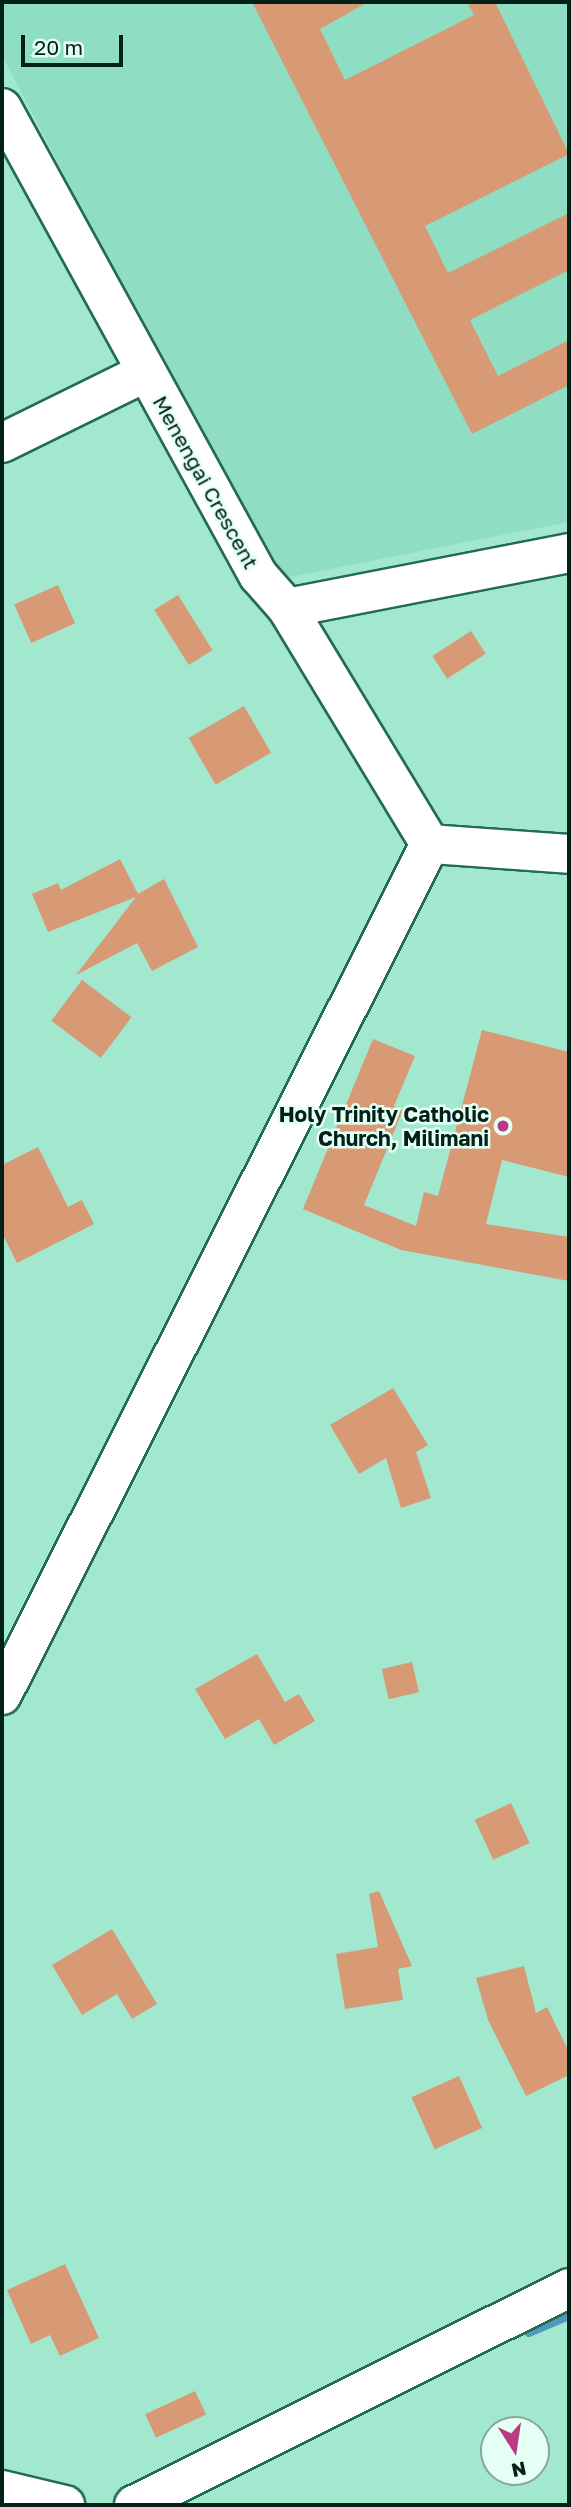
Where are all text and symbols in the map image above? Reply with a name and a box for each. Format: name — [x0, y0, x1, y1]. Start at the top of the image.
scale bar — [24, 21, 126, 65]
text: 20 m — [34, 34, 83, 60]
street label: Menengai Crescent — [148, 391, 264, 573]
place label: Holy Trinity Catholic Church, Milimani — [279, 1101, 489, 1151]
marker: Holy Trinity Catholic Church, Milimani — [495, 1118, 511, 1134]
north arrow — [480, 2416, 550, 2486]
text: N — [510, 2457, 529, 2483]

